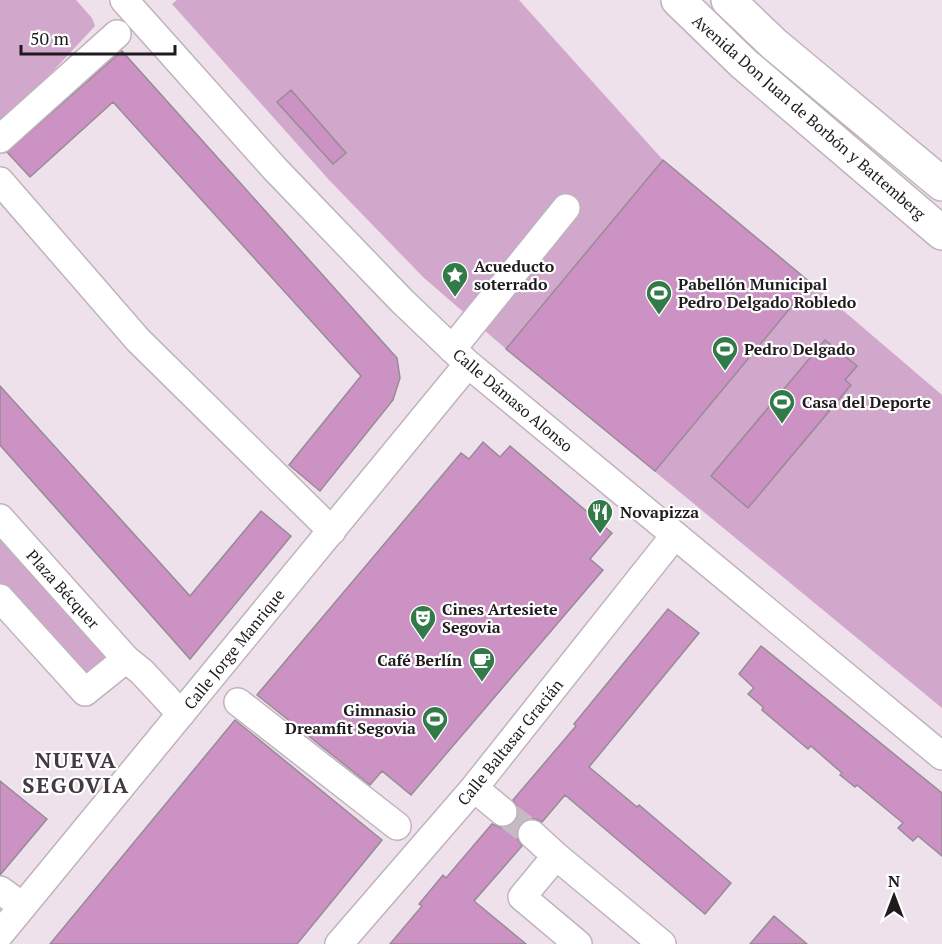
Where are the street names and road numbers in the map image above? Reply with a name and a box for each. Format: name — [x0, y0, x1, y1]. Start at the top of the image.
street label: Avenida Don Juan de Borbón y Battemberg — [688, 10, 931, 225]
street label: Calle Dámaso Alonso — [448, 343, 578, 457]
street label: Plaza Bécquer — [22, 545, 105, 634]
street label: Calle Jorge Manrique — [179, 584, 289, 714]
street label: Calle Baltasar Gracián — [452, 674, 568, 810]

